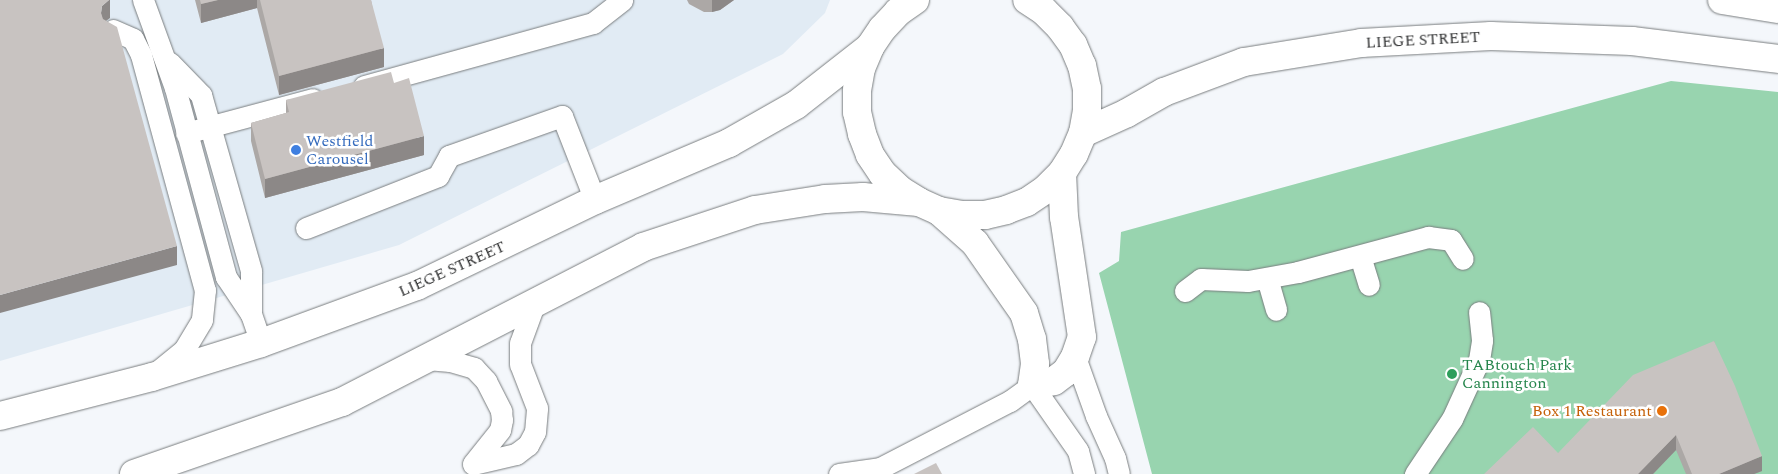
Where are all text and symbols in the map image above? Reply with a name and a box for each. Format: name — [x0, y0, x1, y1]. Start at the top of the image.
street label: LIEGE STREET — [1365, 27, 1481, 53]
place label: Westfield Carousel — [306, 131, 373, 169]
marker: Westfield Carousel — [290, 144, 302, 156]
street label: LIEGE STREET — [396, 237, 508, 301]
place label: TABtouch Park Cannington — [1462, 355, 1572, 393]
marker: TABtouch Park Cannington — [1446, 368, 1458, 380]
place label: Box 1 Restaurant — [1532, 401, 1652, 421]
marker: Box 1 Restaurant — [1656, 405, 1668, 417]

